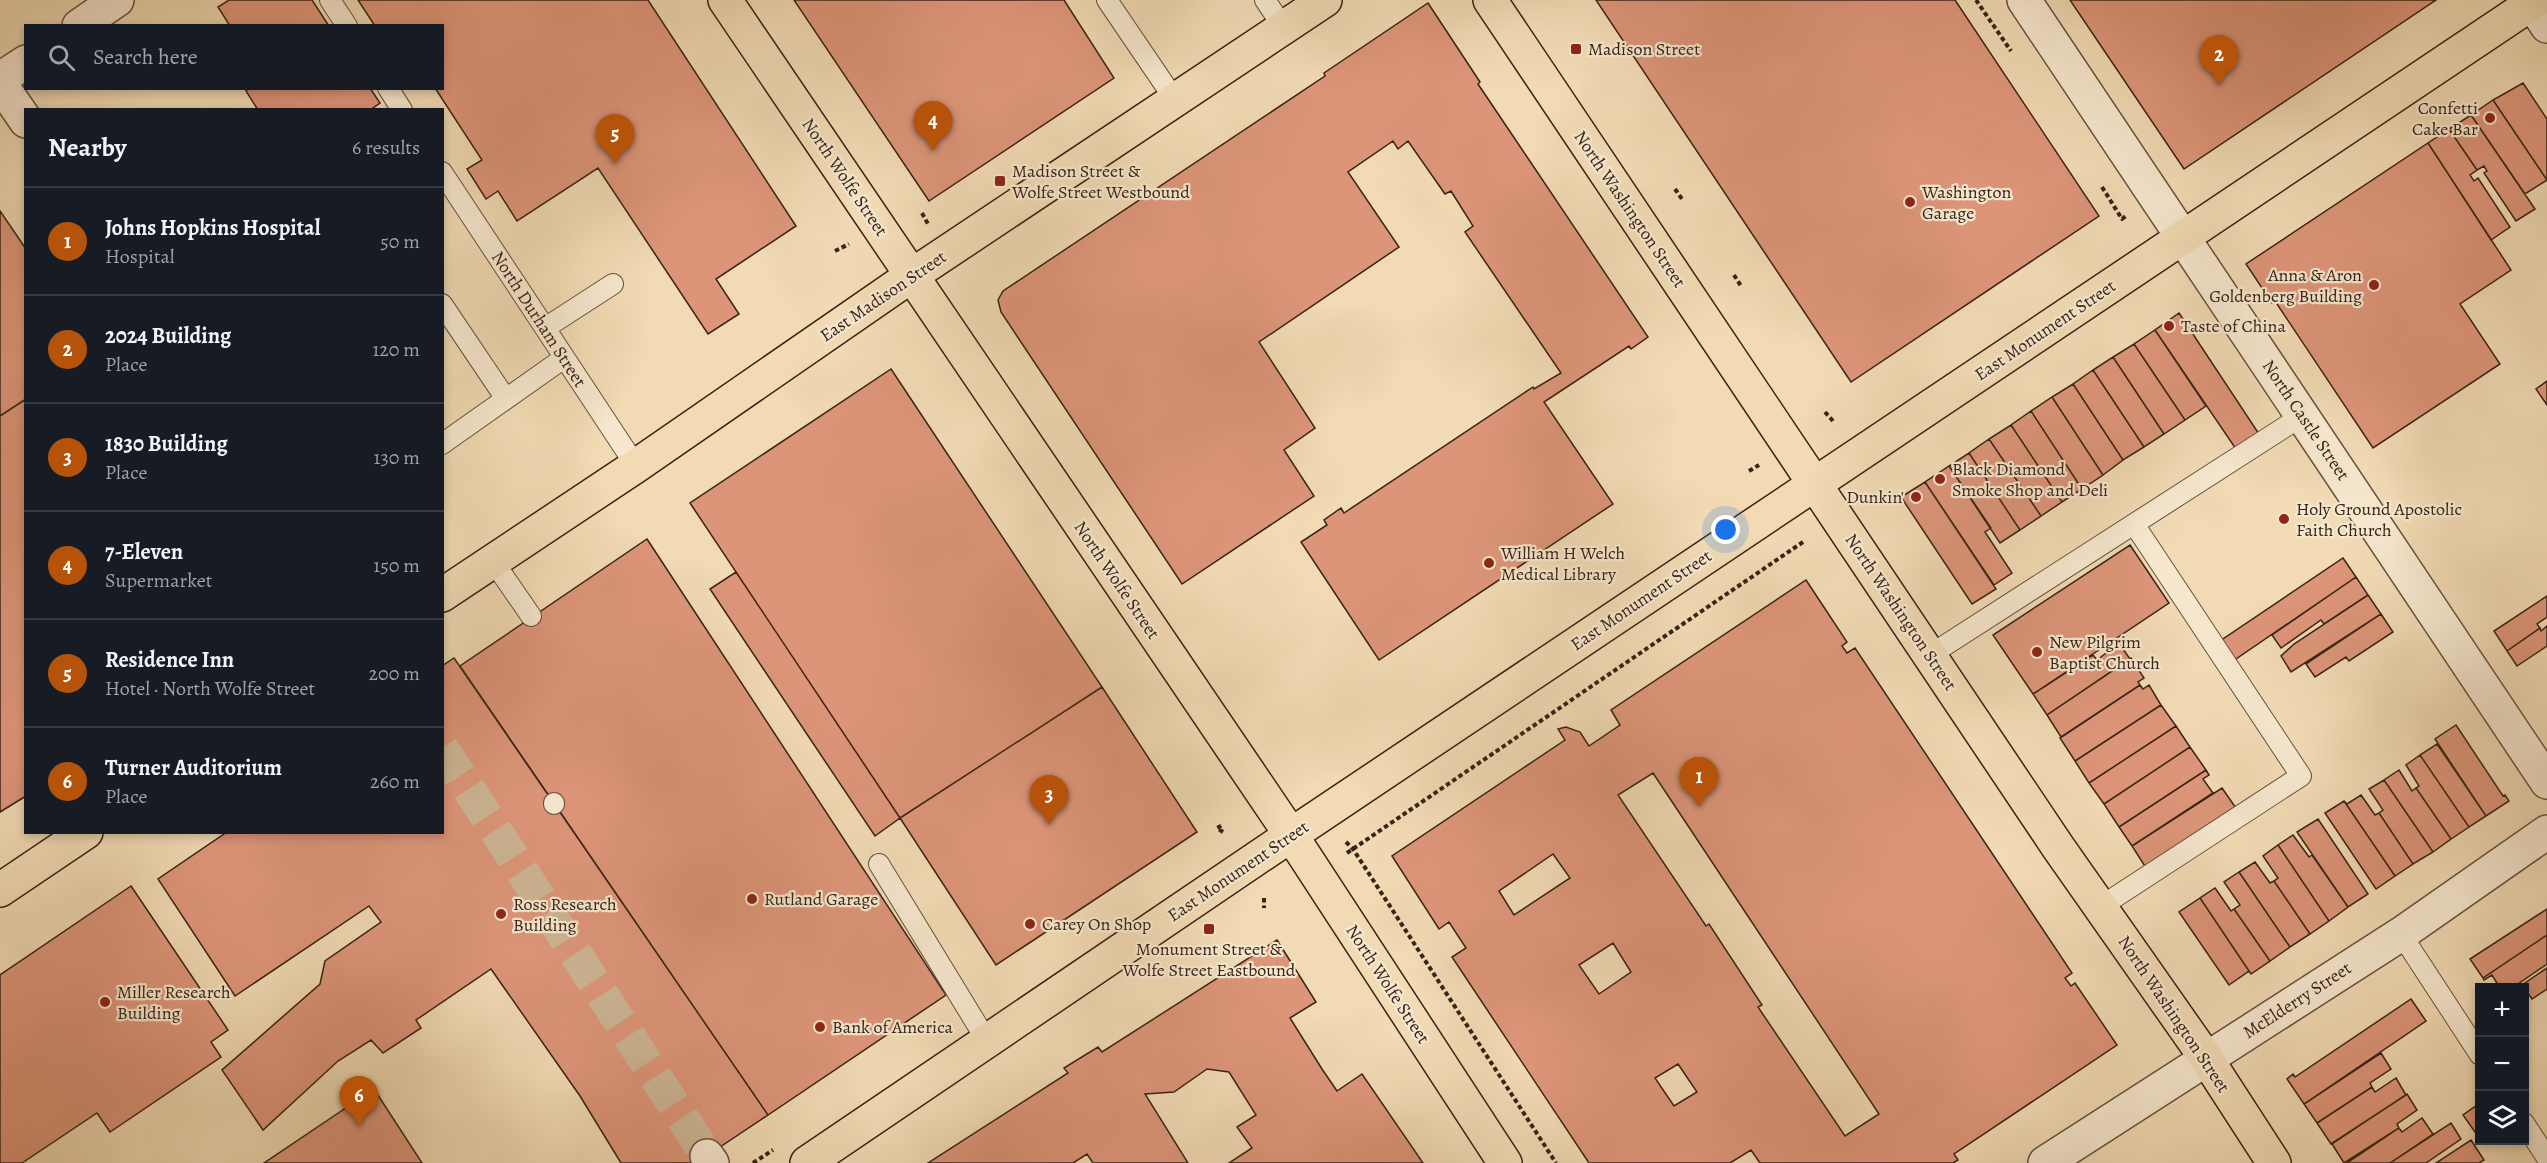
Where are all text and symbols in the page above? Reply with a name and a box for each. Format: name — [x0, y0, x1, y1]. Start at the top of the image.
search box — [24, 24, 444, 90]
pin: 2 — [2200, 36, 2238, 85]
place label: Madison Street — [1588, 37, 1700, 61]
icon: search — [45, 41, 78, 74]
text: Search here — [93, 42, 198, 72]
marker: Madison Street — [1569, 42, 1583, 56]
place label: Confetti Cake Bar — [2412, 96, 2478, 141]
pin: 4 — [914, 102, 952, 151]
marker: Confetti Cake Bar — [2483, 111, 2497, 125]
street label: North Wolfe Street — [797, 113, 894, 241]
pin: 5 — [596, 114, 634, 164]
street label: North Washington Street — [1568, 126, 1692, 292]
text: Nearby — [48, 130, 127, 165]
text: 6 results — [352, 134, 420, 161]
place label: Madison Street & Wolfe Street Westbound — [1011, 159, 1190, 204]
marker: Madison Street & Wolfe Street Westbound — [993, 174, 1007, 188]
place label: Washington Garage — [1921, 180, 2011, 225]
marker: Washington Garage — [1903, 195, 1917, 209]
text: Johns Hopkins Hospital — [105, 213, 321, 243]
text: 1 — [64, 228, 71, 255]
text: 50 m — [380, 228, 420, 255]
text: Hospital — [105, 243, 175, 270]
street label: East Madison Street — [815, 245, 951, 347]
street label: North Durham Street — [486, 246, 592, 392]
place label: Anna & Aron Goldenberg Building — [2209, 263, 2362, 308]
street label: East Monument Street — [1970, 274, 2120, 386]
marker: Anna & Aron Goldenberg Building — [2367, 278, 2381, 292]
place label: Taste of China — [2181, 314, 2286, 338]
marker: Taste of China — [2162, 319, 2176, 333]
text: 2024 Building — [105, 321, 231, 351]
text: 2 — [63, 336, 72, 363]
text: 120 m — [372, 336, 420, 363]
text: Place — [105, 351, 147, 378]
street label: North Castle Street — [2257, 355, 2355, 485]
text: 1830 Building — [105, 429, 228, 459]
text: 3 — [63, 444, 72, 471]
text: 130 m — [374, 444, 420, 471]
place label: Black Diamond Smoke Shop and Deli — [1952, 457, 2108, 502]
text: Place — [105, 459, 147, 486]
marker: Black Diamond Smoke Shop and Deli — [1933, 472, 1947, 486]
place label: Dunkin' — [1846, 485, 1904, 509]
marker: Dunkin' — [1909, 490, 1923, 504]
place label: Holy Ground Apostolic Faith Church — [2296, 497, 2462, 542]
marker: Holy Ground Apostolic Faith Church — [2277, 512, 2291, 526]
your location — [1711, 515, 1740, 544]
street label: North Wolfe Street — [1069, 516, 1166, 644]
street label: North Washington Street — [1839, 529, 1963, 695]
text: 7-Eleven — [105, 537, 183, 567]
place label: William H Welch Medical Library — [1500, 541, 1626, 586]
street label: East Monument Street — [1566, 544, 1716, 656]
text: 4 — [63, 552, 72, 579]
text: 150 m — [373, 552, 420, 579]
marker: William H Welch Medical Library — [1482, 556, 1496, 570]
text: Supermarket — [105, 567, 212, 594]
place label: New Pilgrim Baptist Church — [2049, 630, 2160, 675]
text: Residence Inn — [105, 645, 234, 675]
marker: New Pilgrim Baptist Church — [2030, 645, 2044, 659]
text: 5 — [63, 660, 72, 687]
text: 200 m — [369, 660, 420, 687]
text: Hotel · North Wolfe Street — [105, 675, 315, 702]
text: Turner Auditorium — [105, 753, 282, 783]
pin: 1 — [1680, 758, 1718, 807]
text: 6 — [63, 768, 72, 795]
text: 260 m — [370, 768, 420, 795]
pin: 3 — [1030, 776, 1068, 825]
text: Place — [105, 783, 147, 810]
street label: East Monument Street — [1163, 815, 1313, 927]
place label: Rutland Garage — [764, 887, 878, 911]
place label: Ross Research Building — [513, 892, 617, 937]
marker: Rutland Garage — [745, 892, 759, 906]
marker: Ross Research Building — [494, 907, 508, 921]
place label: Carey On Shop — [1042, 912, 1151, 936]
marker: Carey On Shop — [1023, 917, 1037, 931]
street label: North Wolfe Street — [1340, 920, 1436, 1048]
marker: Monument Street & Wolfe Street Eastbound — [1202, 922, 1216, 936]
street label: North Washington Street — [2112, 931, 2236, 1097]
place label: Monument Street & Wolfe Street Eastbound — [1121, 937, 1296, 982]
street label: McElderry Street — [2238, 956, 2356, 1044]
place label: Miller Research Building — [117, 980, 231, 1025]
map controls — [2475, 983, 2529, 1145]
button: + — [2475, 983, 2529, 1037]
marker: Miller Research Building — [98, 995, 112, 1009]
place label: Bank of America — [832, 1015, 954, 1039]
marker: Bank of America — [813, 1020, 827, 1034]
button: − — [2475, 1037, 2529, 1091]
pin: 6 — [340, 1076, 378, 1126]
button: layers — [2475, 1091, 2529, 1145]

